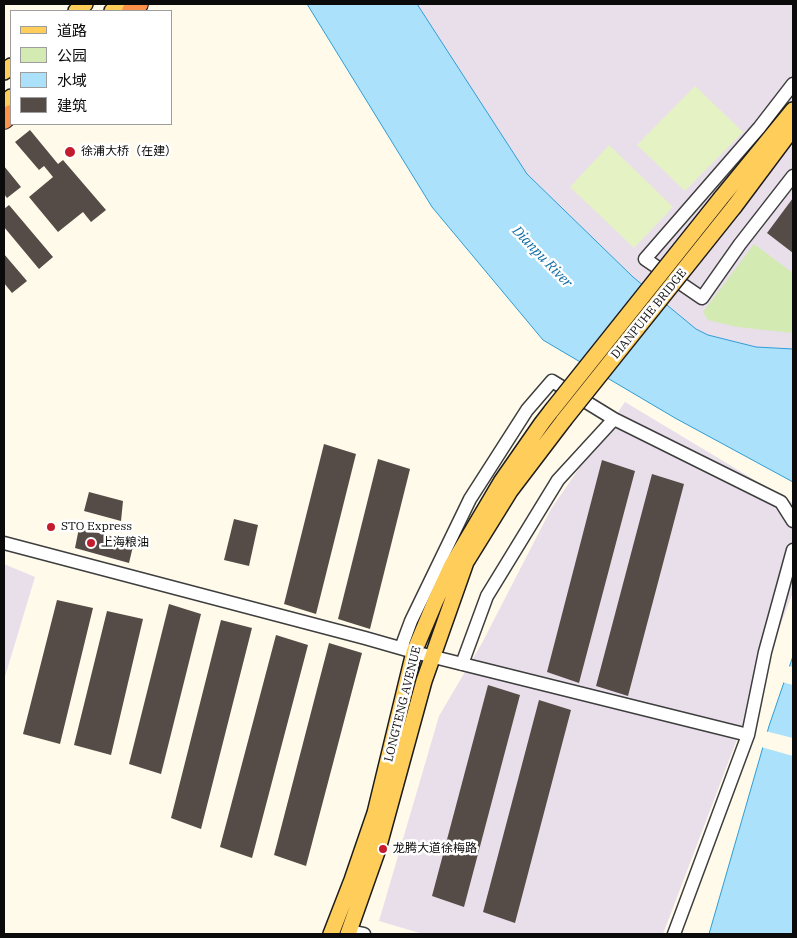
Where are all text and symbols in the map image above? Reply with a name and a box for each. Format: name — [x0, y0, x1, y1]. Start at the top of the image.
legend — [10, 10, 172, 125]
text: 道路 — [57, 21, 87, 40]
text: 公园 — [57, 46, 87, 65]
text: 水域 — [57, 71, 87, 90]
text: 建筑 — [57, 96, 87, 115]
marker: 徐浦大桥（在建） — [63, 145, 77, 159]
place label: 徐浦大桥（在建） — [81, 145, 177, 159]
water label: Dianpu River — [509, 223, 575, 291]
street label: DIANPUHE BRIDGE — [608, 266, 690, 362]
place label: STO Express — [61, 520, 132, 534]
marker: STO Express — [45, 521, 57, 533]
place label: 上海粮油 — [101, 536, 149, 550]
marker: 上海粮油 — [85, 537, 97, 549]
street label: LONGTENG AVENUE — [382, 645, 424, 763]
place label: 龙腾大道徐梅路 — [393, 842, 477, 856]
marker: 龙腾大道徐梅路 — [377, 843, 389, 855]

